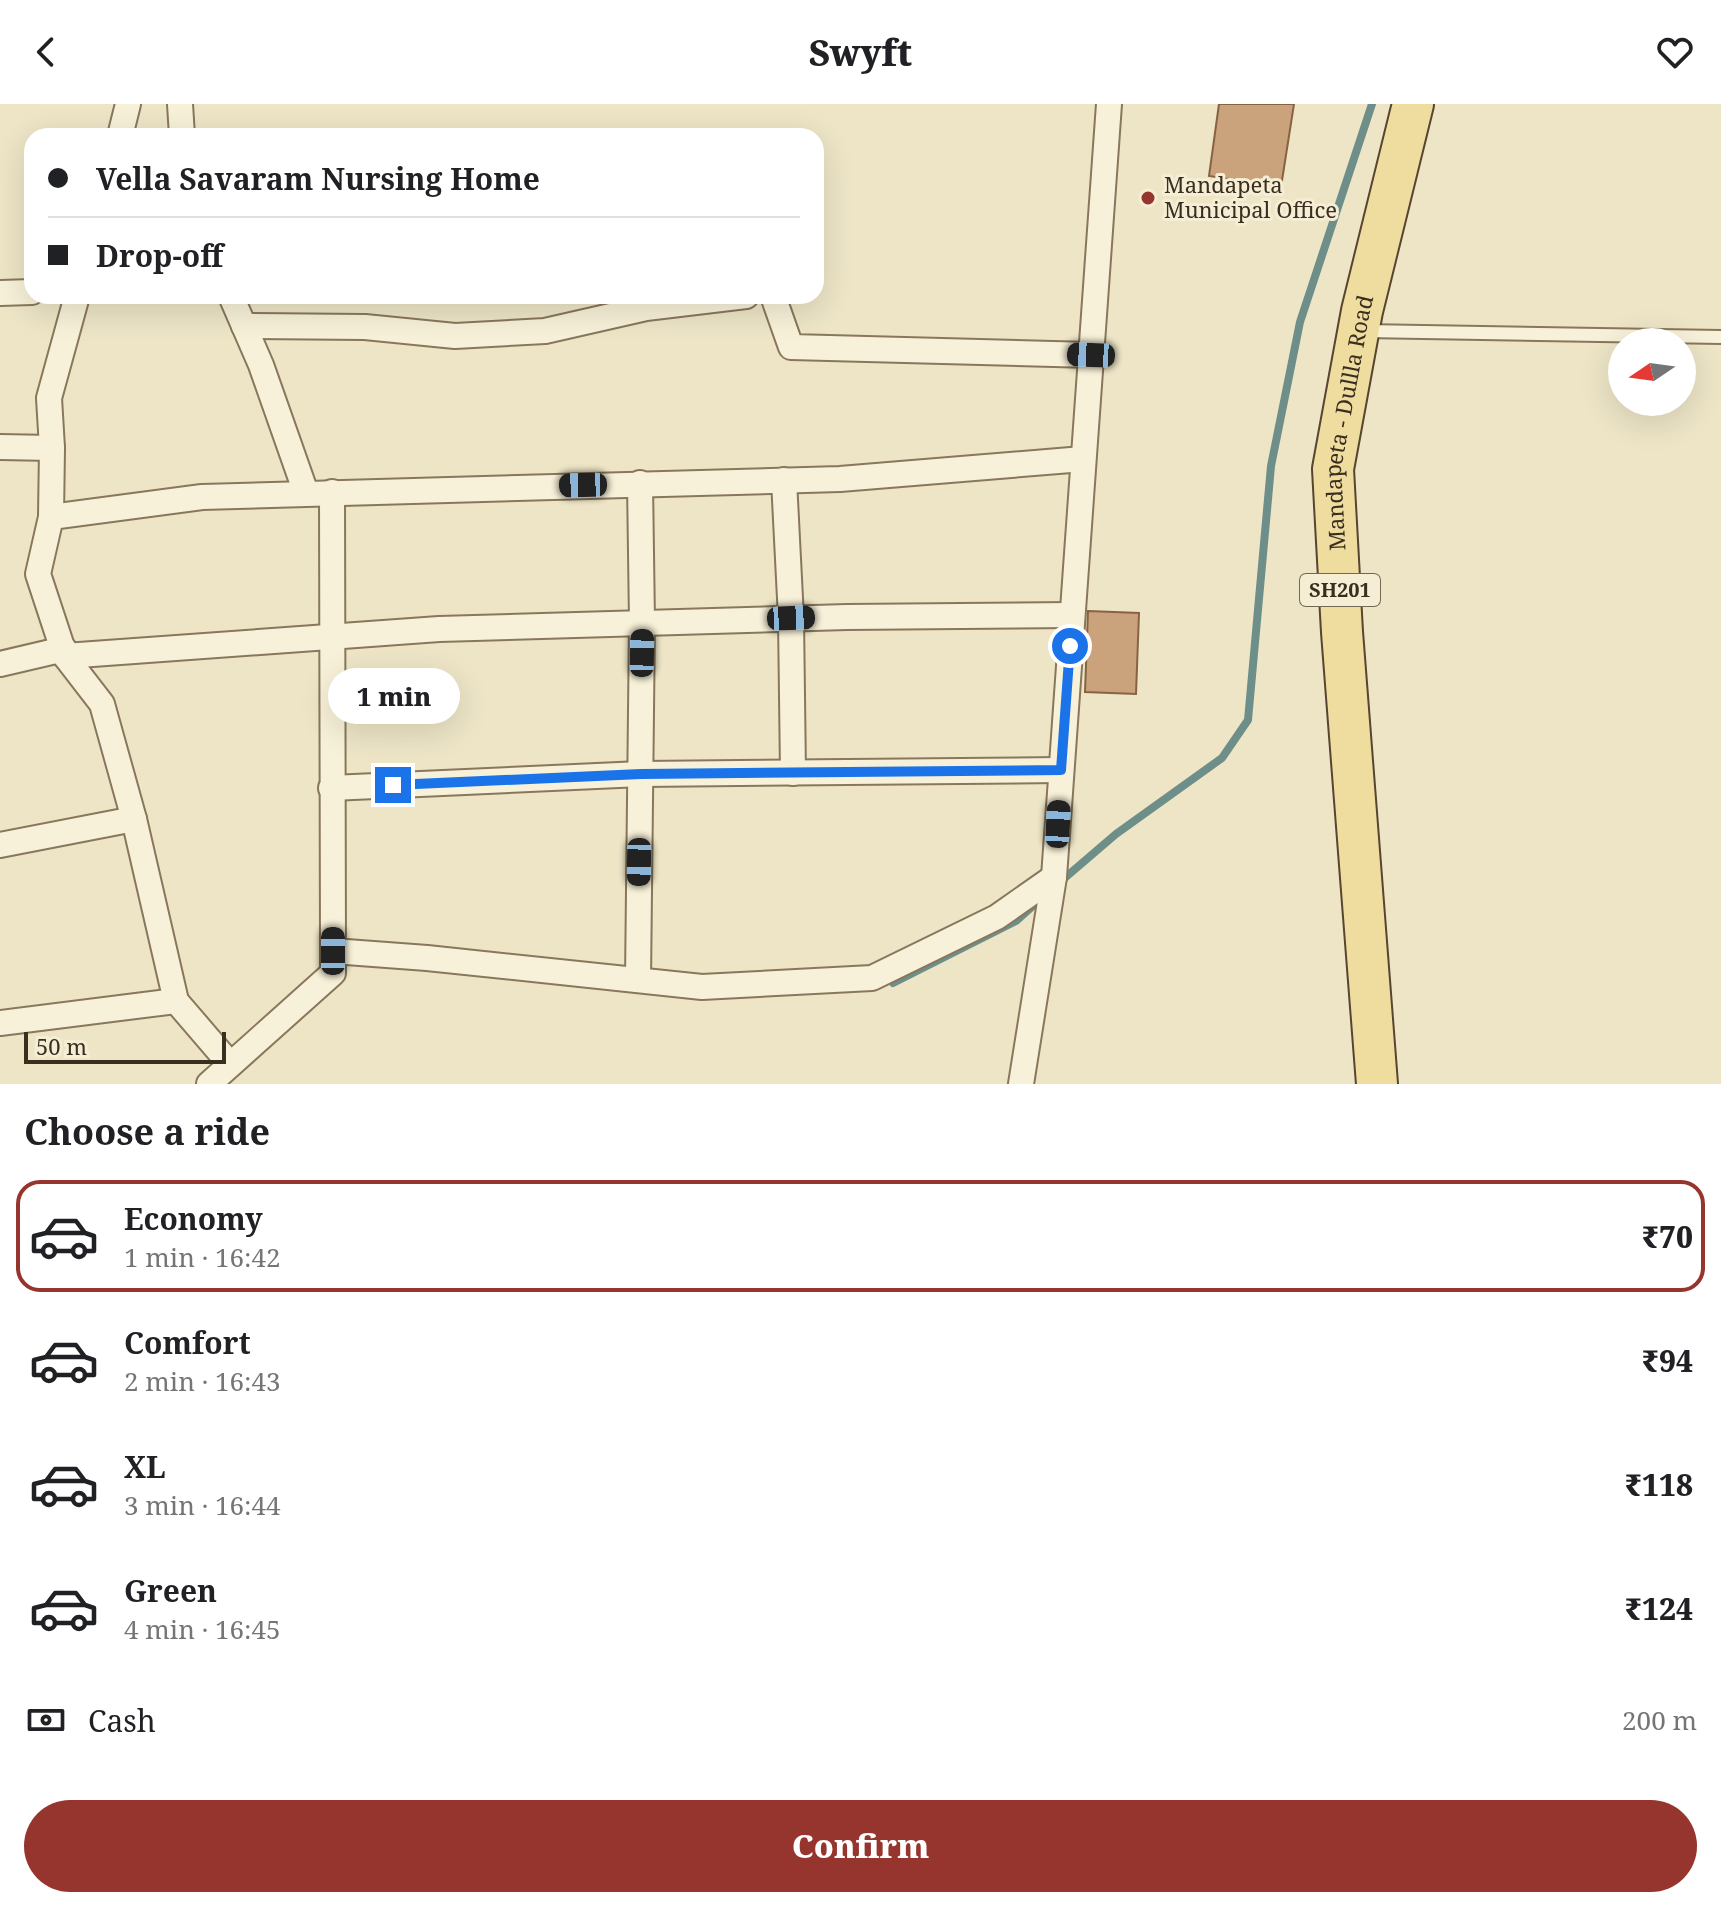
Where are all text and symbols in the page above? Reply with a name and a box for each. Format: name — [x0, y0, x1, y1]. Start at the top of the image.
text: Swyft — [809, 28, 912, 77]
icon: back — [24, 30, 68, 74]
icon: heart — [1653, 30, 1697, 74]
text: Vella Savaram Nursing Home — [96, 158, 540, 199]
place label: Mandapeta Municipal Office — [1164, 169, 1337, 224]
marker: Mandapeta Municipal Office — [1139, 189, 1157, 207]
text: Drop-off — [96, 235, 223, 276]
street label: Mandapeta - Dullla Road — [1317, 291, 1380, 552]
north arrow — [1608, 328, 1696, 416]
map controls — [1608, 328, 1696, 416]
car — [1067, 342, 1115, 368]
car — [559, 473, 607, 497]
road number: SH201 — [1300, 574, 1380, 606]
car — [767, 605, 815, 631]
route start — [1052, 628, 1088, 664]
car — [630, 629, 654, 677]
callout: 1 min — [327, 669, 459, 725]
text: 1 min — [357, 678, 431, 714]
route end — [375, 767, 411, 803]
car — [1045, 799, 1071, 849]
car — [627, 838, 651, 886]
car — [321, 927, 345, 975]
scale bar — [24, 1028, 226, 1064]
text: 50 m — [36, 1031, 87, 1061]
text: Choose a ride — [24, 1107, 270, 1156]
text: Economy — [124, 1198, 263, 1239]
icon: car — [28, 1200, 100, 1272]
text: ₹70 — [1642, 1216, 1693, 1257]
text: 1 min · 16:42 — [124, 1239, 281, 1275]
text: Comfort — [124, 1322, 251, 1363]
icon: car — [28, 1324, 100, 1396]
text: ₹94 — [1642, 1340, 1693, 1381]
text: 2 min · 16:43 — [124, 1363, 281, 1399]
text: XL — [124, 1446, 166, 1487]
icon: car — [28, 1448, 100, 1520]
text: ₹118 — [1625, 1464, 1693, 1505]
text: 3 min · 16:44 — [124, 1487, 281, 1523]
text: Green — [124, 1570, 217, 1611]
icon: car — [28, 1572, 100, 1644]
text: ₹124 — [1625, 1588, 1693, 1629]
text: 4 min · 16:45 — [124, 1611, 281, 1647]
icon: cash — [24, 1698, 68, 1742]
text: Cash — [88, 1700, 156, 1741]
text: 200 m — [1622, 1702, 1697, 1738]
button: Confirm — [24, 1800, 1697, 1892]

